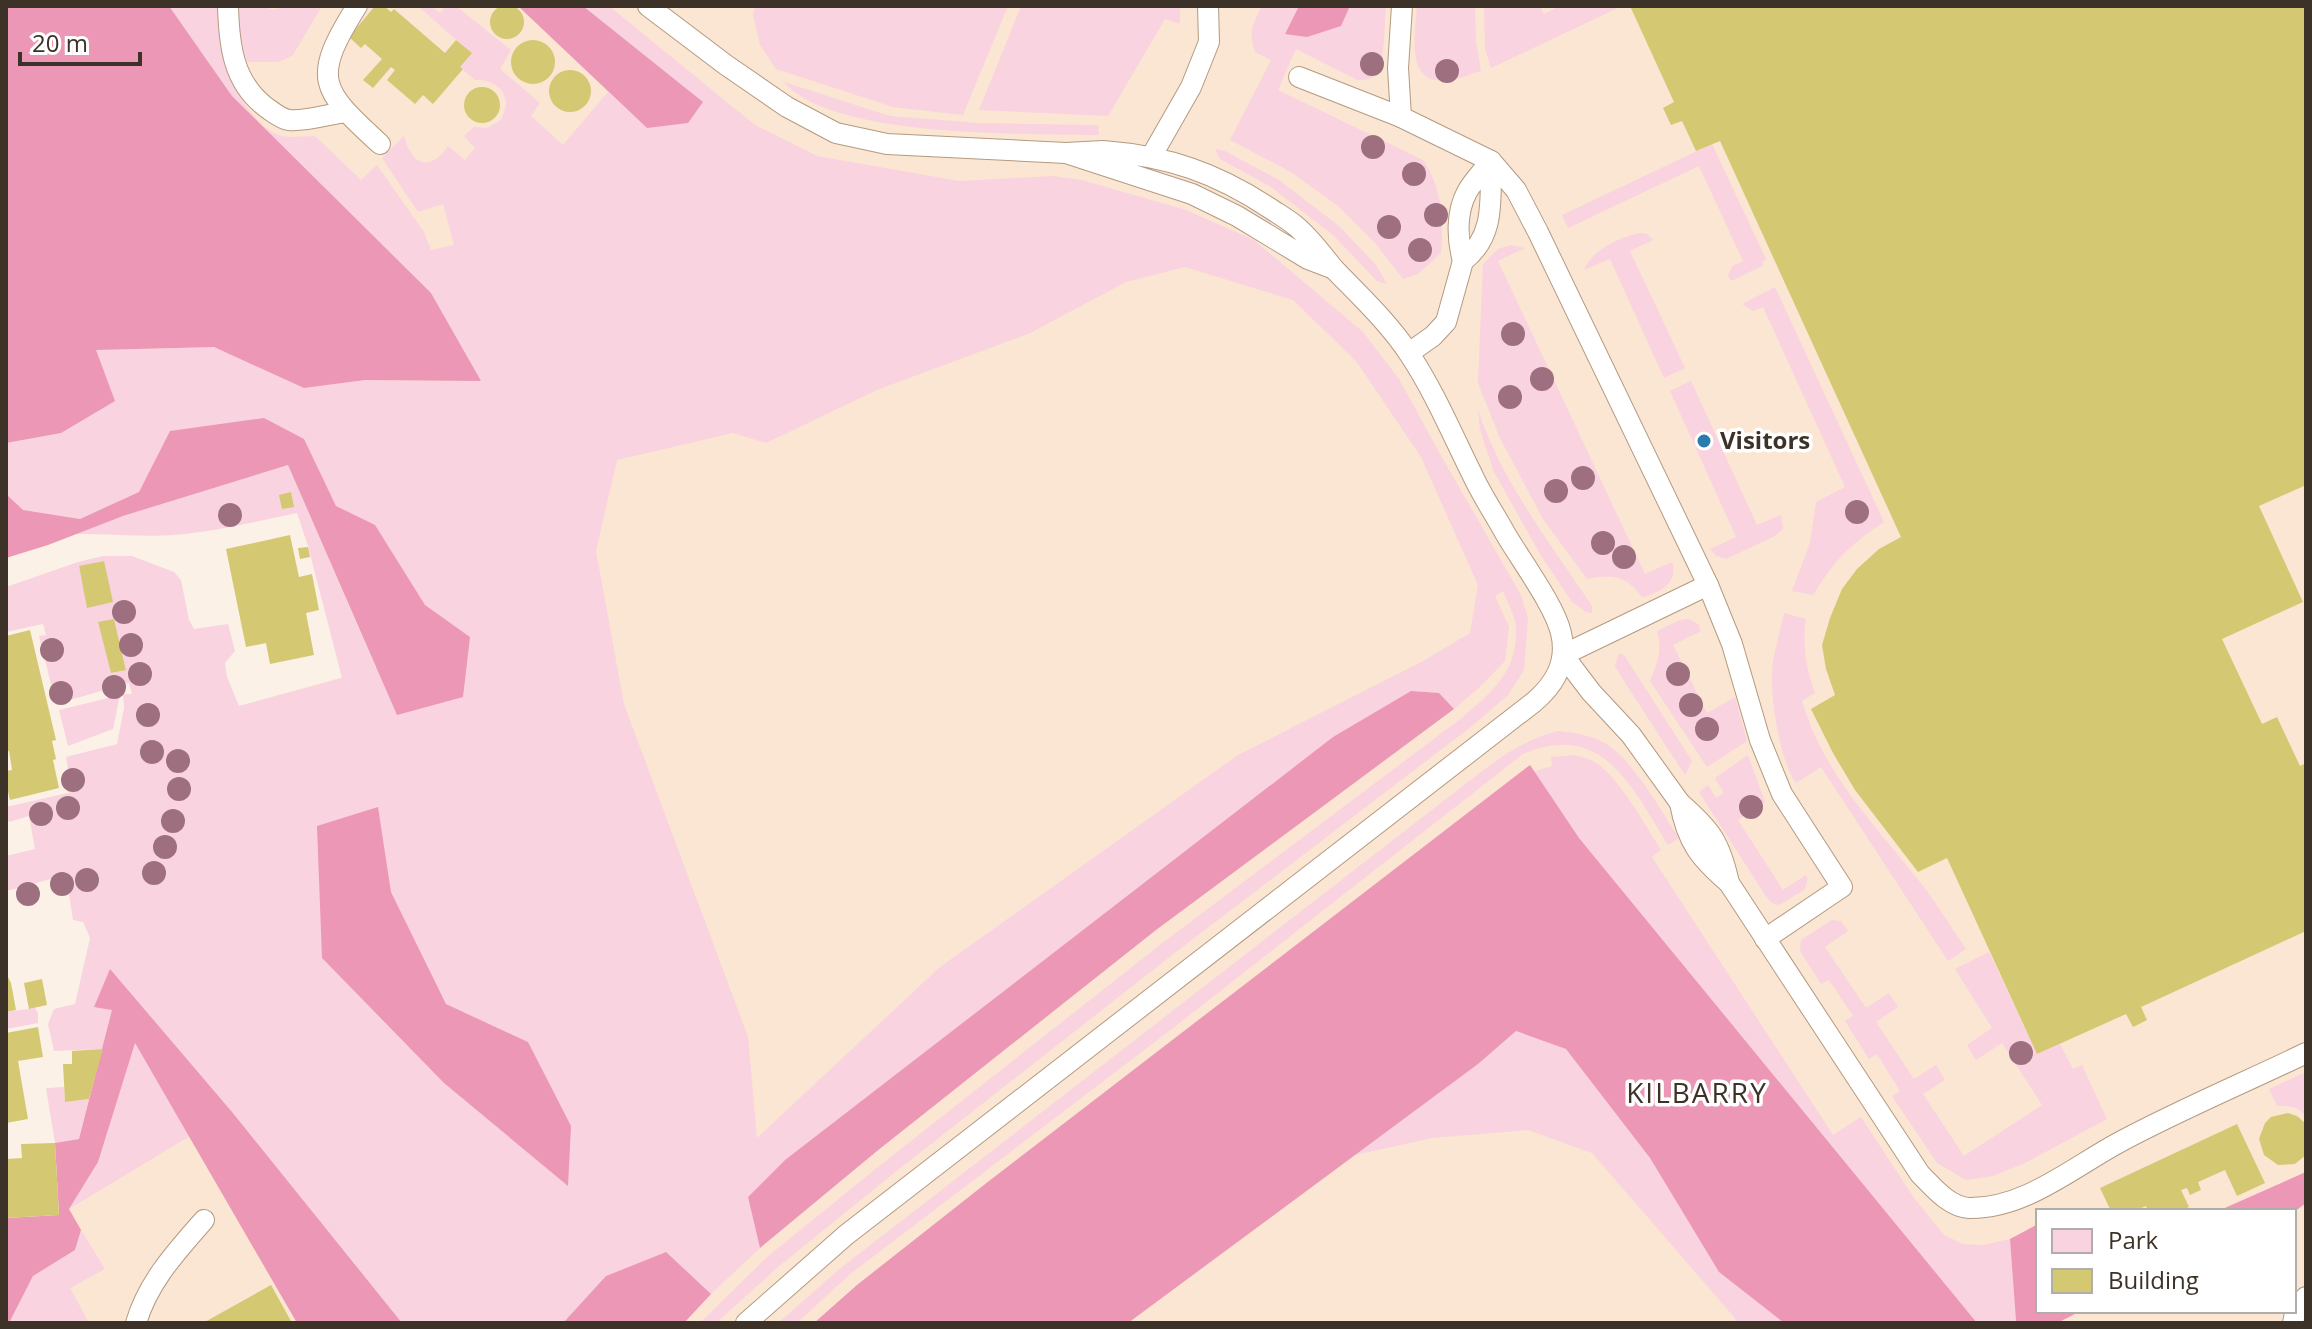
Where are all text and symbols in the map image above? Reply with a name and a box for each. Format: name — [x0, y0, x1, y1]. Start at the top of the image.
scale bar — [20, 16, 140, 66]
text: 20 m — [32, 26, 88, 59]
place label: Visitors — [1720, 423, 1810, 456]
marker: Visitors — [1695, 432, 1713, 450]
district label: KILBARRY — [1626, 1073, 1768, 1111]
legend — [2036, 1209, 2296, 1313]
text: Park — [2108, 1223, 2159, 1256]
text: Building — [2108, 1263, 2199, 1296]

